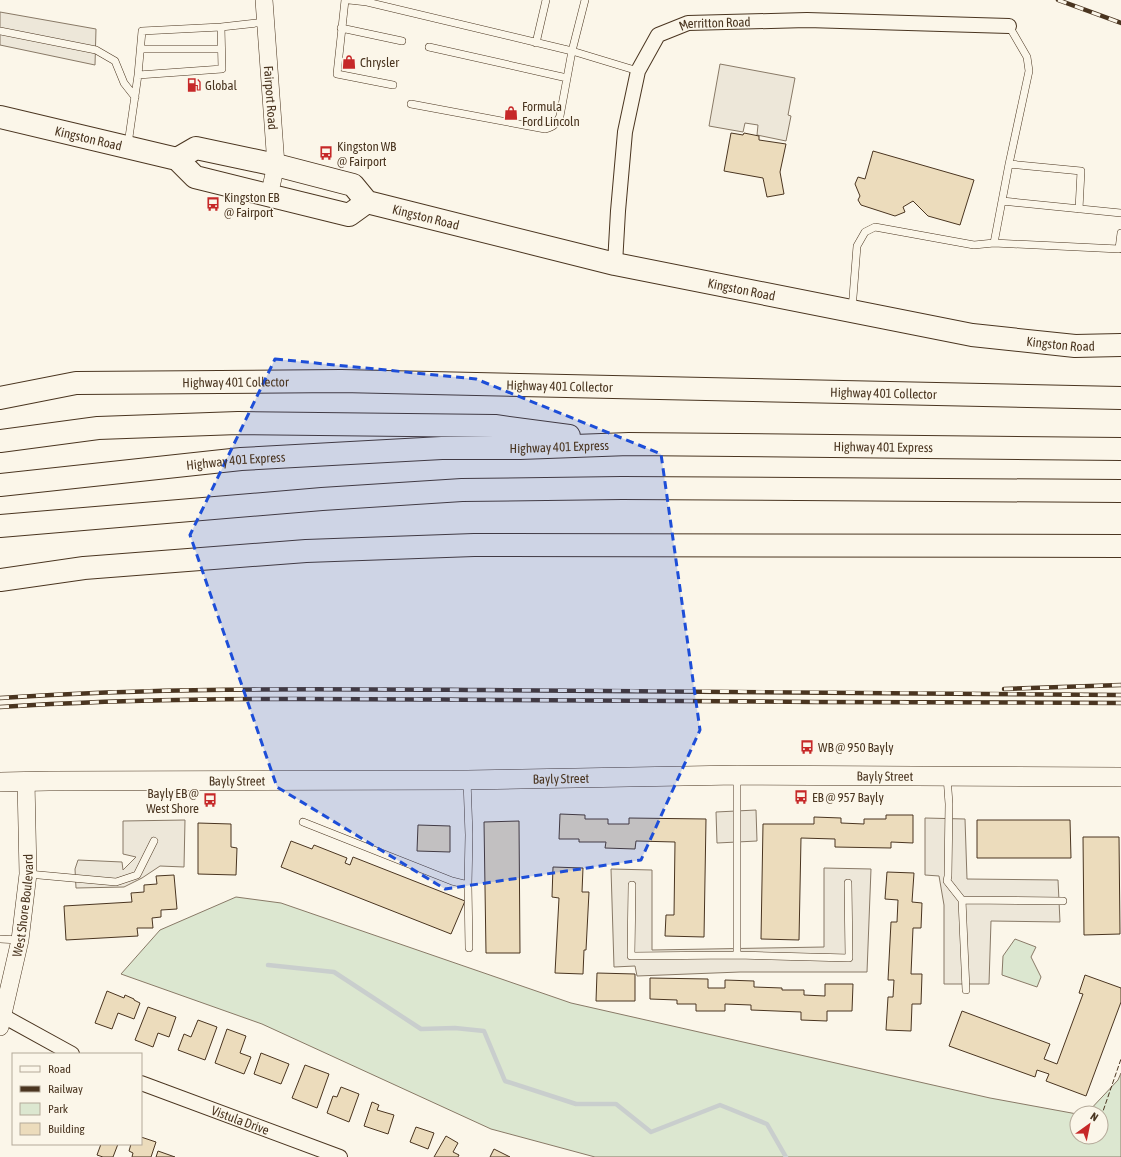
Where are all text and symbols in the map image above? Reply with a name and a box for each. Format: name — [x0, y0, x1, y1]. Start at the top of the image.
street label: Merritton Road — [677, 14, 751, 34]
shop icon: Chrysler — [341, 54, 357, 70]
place label: Chrysler — [360, 55, 399, 70]
street label: Fairport Road — [261, 65, 280, 130]
fuel station icon: Global — [186, 77, 202, 93]
place label: Global — [205, 78, 238, 93]
place label: Formula Ford Lincoln — [522, 99, 580, 129]
shop icon: Formula Ford Lincoln — [503, 105, 519, 121]
street label: Kingston Road — [53, 123, 124, 154]
place label: Kingston WB @ Fairport — [337, 139, 397, 169]
bus stop icon: Kingston WB @ Fairport — [318, 145, 334, 161]
place label: Kingston EB @ Fairport — [224, 190, 280, 220]
bus stop icon: Kingston EB @ Fairport — [205, 196, 221, 212]
street label: Kingston Road — [391, 202, 461, 233]
street label: Kingston Road — [706, 276, 777, 304]
street label: Kingston Road — [1026, 334, 1095, 354]
street label: Highway 401 Collector — [182, 374, 289, 390]
street label: Highway 401 Collector — [506, 378, 613, 395]
street label: Highway 401 Collector — [830, 385, 937, 402]
street label: Highway 401 Express — [510, 438, 610, 456]
street label: Highway 401 Express — [833, 439, 933, 455]
street label: Highway 401 Express — [185, 450, 286, 473]
bus stop icon: WB @ 950 Bayly — [799, 739, 815, 755]
place label: WB @ 950 Bayly — [818, 740, 894, 755]
street label: Bayly Street — [857, 769, 914, 784]
street label: Bayly Street — [533, 771, 590, 787]
street label: Bayly Street — [209, 773, 266, 789]
place label: Bayly EB @ West Shore — [146, 786, 199, 816]
bus stop icon: EB @ 957 Bayly — [793, 789, 809, 805]
place label: EB @ 957 Bayly — [812, 790, 884, 805]
bus stop icon: Bayly EB @ West Shore — [202, 792, 218, 808]
street label: West Shore Boulevard — [9, 854, 36, 958]
legend — [12, 1053, 142, 1145]
text: Road — [48, 1062, 71, 1076]
text: Railway — [48, 1082, 83, 1096]
text: Park — [48, 1102, 69, 1116]
street label: Vistula Drive — [209, 1103, 271, 1138]
north arrow — [1069, 1105, 1109, 1145]
text: N — [1088, 1110, 1100, 1123]
text: Building — [48, 1122, 86, 1136]

